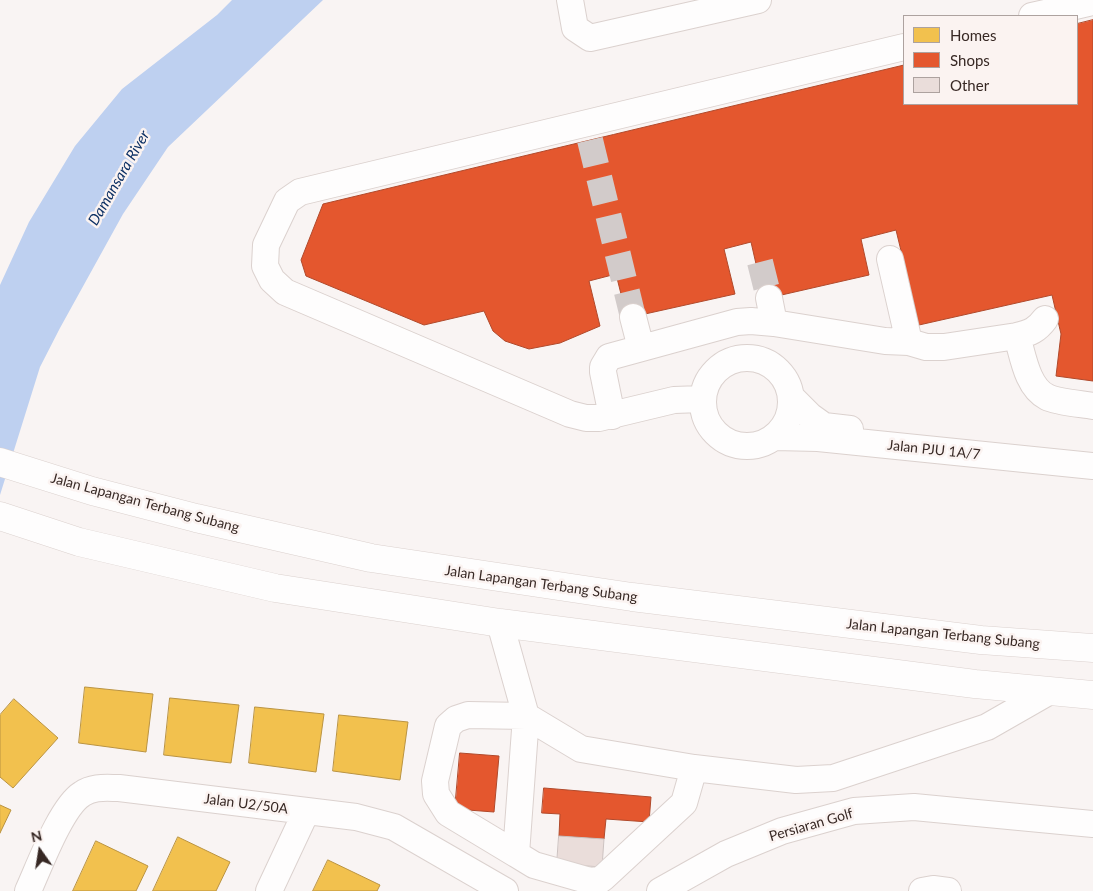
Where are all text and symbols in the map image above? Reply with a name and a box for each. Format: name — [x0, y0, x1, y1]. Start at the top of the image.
legend — [903, 15, 1078, 105]
text: Homes — [950, 26, 996, 44]
text: Shops — [950, 51, 990, 69]
text: Other — [950, 76, 989, 94]
water label: Damansara River — [85, 127, 153, 229]
street label: Jalan PJU 1A/7 — [887, 437, 981, 463]
street label: Jalan Lapangan Terbang Subang — [49, 470, 241, 536]
street label: Jalan Lapangan Terbang Subang — [444, 562, 638, 606]
street label: Jalan Lapangan Terbang Subang — [845, 615, 1041, 653]
street label: Jalan U2/50A — [203, 791, 289, 817]
street label: Persiaran Golf — [767, 805, 855, 845]
north arrow — [15, 826, 65, 876]
text: N — [29, 826, 44, 845]

